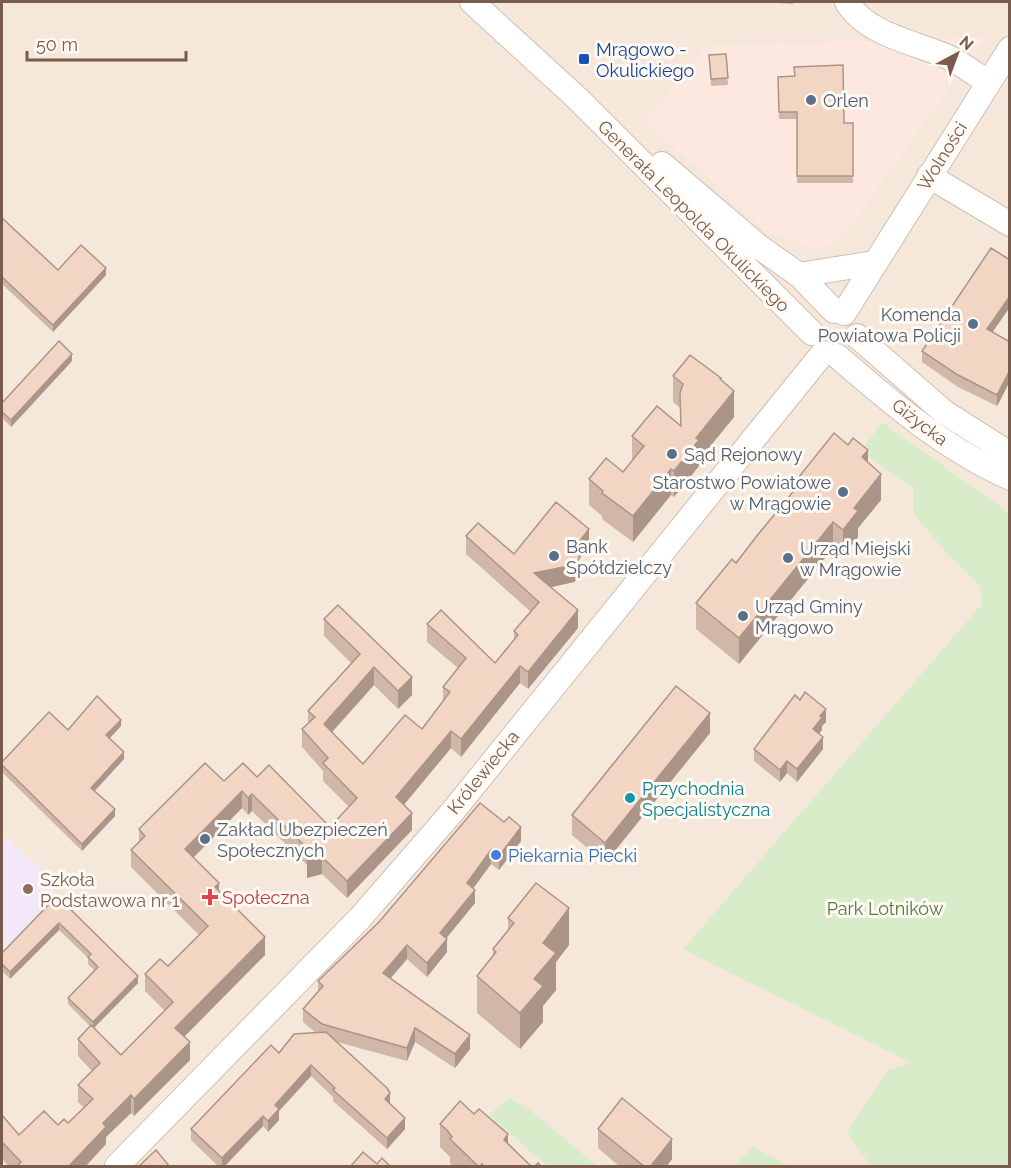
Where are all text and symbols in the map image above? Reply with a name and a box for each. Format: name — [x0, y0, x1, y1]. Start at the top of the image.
scale bar — [27, 24, 186, 62]
north arrow — [927, 24, 987, 84]
text: N — [956, 32, 977, 54]
text: 50 m — [36, 34, 78, 55]
place label: Mrągowo - Okulickiego — [596, 39, 695, 81]
marker: Mrągowo - Okulickiego — [577, 52, 591, 66]
place label: Orlen — [823, 90, 869, 111]
marker: Orlen — [804, 93, 818, 107]
street label: Generała Leopolda Okulickiego — [594, 116, 794, 316]
street label: Wolności — [913, 118, 971, 194]
place label: Komenda Powiatowa Policji — [818, 304, 961, 346]
marker: Komenda Powiatowa Policji — [966, 317, 980, 331]
street label: Giżycka — [888, 394, 952, 450]
place label: Sąd Rejonowy — [684, 444, 803, 465]
marker: Sąd Rejonowy — [665, 447, 679, 461]
place label: Starostwo Powiatowe w Mrągowie — [653, 472, 831, 514]
marker: Starostwo Powiatowe w Mrągowie — [836, 485, 850, 499]
place label: Bank Spółdzielczy — [566, 536, 672, 578]
place label: Urząd Miejski w Mrągowie — [800, 538, 911, 580]
marker: Bank Spółdzielczy — [547, 549, 561, 563]
marker: Urząd Miejski w Mrągowie — [781, 551, 795, 565]
place label: Urząd Gminy Mrągowo — [755, 596, 863, 638]
marker: Urząd Gminy Mrągowo — [736, 609, 750, 623]
street label: Królewiecka — [443, 726, 523, 818]
place label: Przychodnia Specjalistyczna — [642, 778, 770, 820]
marker: Przychodnia Specjalistyczna — [623, 791, 637, 805]
place label: Zakład Ubezpieczeń Społecznych — [217, 819, 388, 861]
marker: Zakład Ubezpieczeń Społecznych — [198, 832, 212, 846]
place label: Piekarnia Piecki — [508, 845, 637, 866]
marker: Piekarnia Piecki — [489, 848, 503, 862]
place label: Szkoła Podstawowa nr 1 — [40, 869, 180, 911]
marker: Szkoła Podstawowa nr 1 — [21, 882, 35, 896]
place label: Społeczna — [222, 887, 310, 908]
marker: Społeczna — [203, 890, 217, 904]
park label: Park Lotników — [827, 898, 944, 919]

